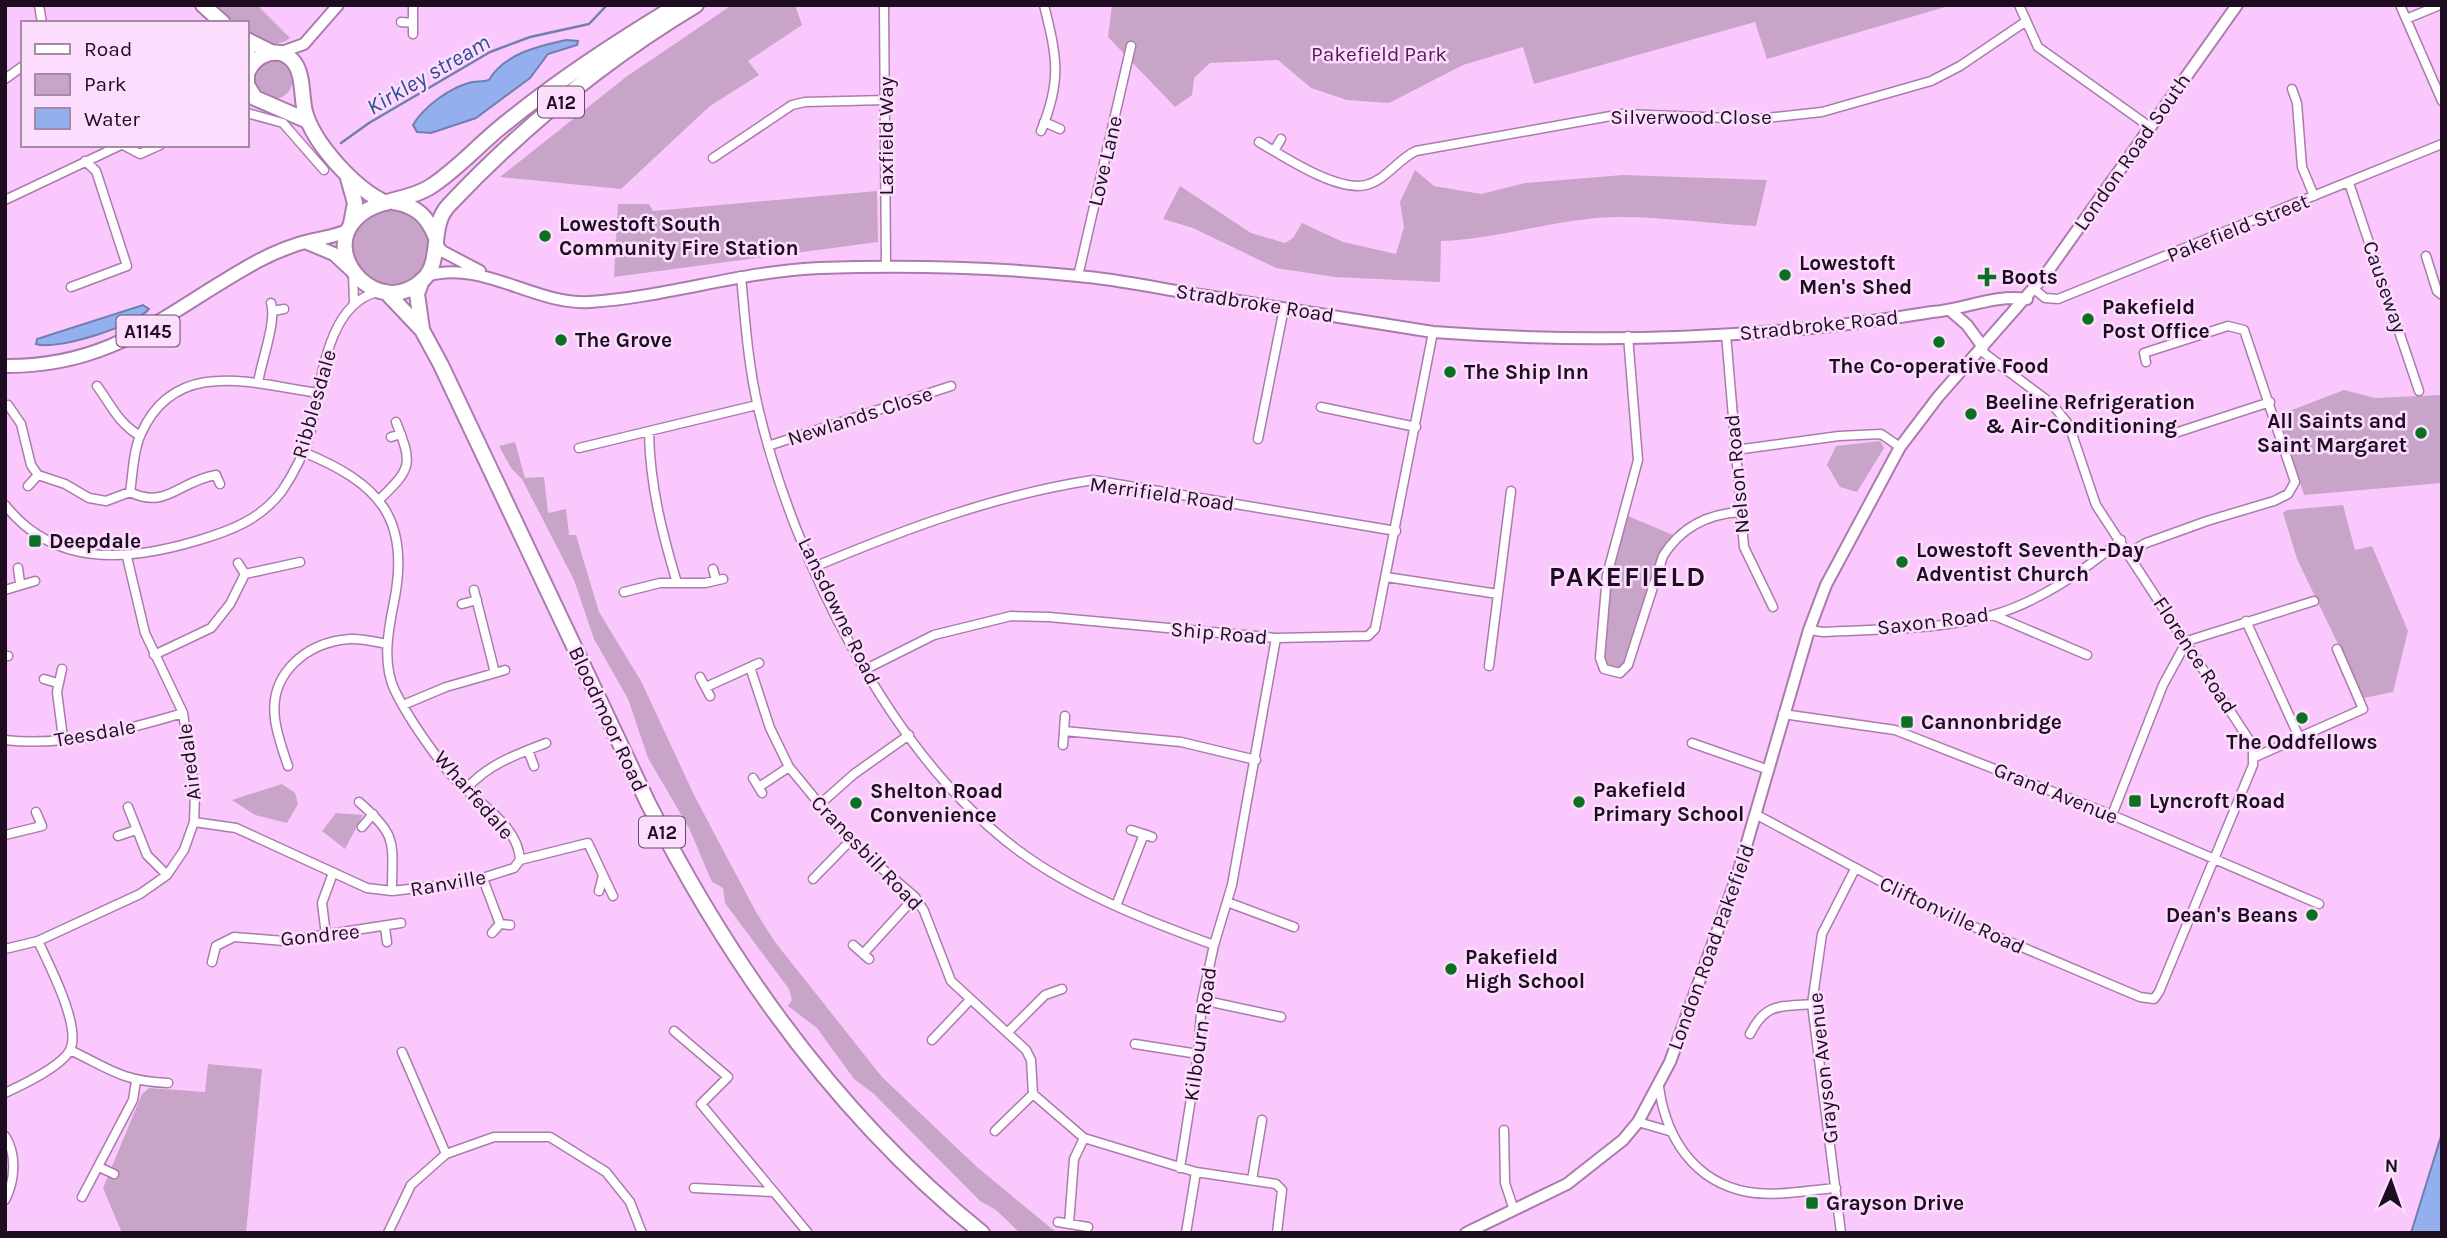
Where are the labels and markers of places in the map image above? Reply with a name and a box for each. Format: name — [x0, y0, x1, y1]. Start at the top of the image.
place label: Lowestoft South Community Fire Station — [559, 212, 799, 260]
marker: Lowestoft South Community Fire Station — [537, 228, 553, 244]
place label: Lowestoft Men's Shed — [1799, 251, 1912, 299]
place label: Boots — [2001, 265, 2058, 289]
marker: Lowestoft Men's Shed — [1777, 267, 1793, 283]
marker: Boots — [1979, 269, 1995, 285]
place label: Pakefield Post Office — [2102, 295, 2210, 343]
marker: Pakefield Post Office — [2080, 311, 2096, 327]
place label: The Grove — [575, 328, 672, 352]
marker: The Grove — [553, 332, 569, 348]
marker: The Co-operative Food — [1931, 334, 1947, 350]
place label: The Co-operative Food — [1829, 354, 2049, 378]
place label: The Ship Inn — [1464, 360, 1589, 384]
marker: The Ship Inn — [1442, 364, 1458, 380]
place label: Beeline Refrigeration & Air-Conditioning — [1985, 390, 2195, 438]
marker: Beeline Refrigeration & Air-Conditioning — [1963, 406, 1979, 422]
place label: All Saints and Saint Margaret — [2257, 409, 2407, 457]
marker: All Saints and Saint Margaret — [2413, 425, 2429, 441]
place label: Deepdale — [49, 529, 141, 553]
marker: Deepdale — [27, 533, 43, 549]
place label: Lowestoft Seventh-Day Adventist Church — [1916, 538, 2144, 586]
marker: Lowestoft Seventh-Day Adventist Church — [1894, 554, 1910, 570]
place label: Cannonbridge — [1921, 710, 2062, 734]
marker: The Oddfellows — [2294, 710, 2310, 726]
marker: Cannonbridge — [1899, 714, 1915, 730]
place label: The Oddfellows — [2226, 730, 2378, 754]
place label: Pakefield Primary School — [1593, 778, 1744, 826]
place label: Shelton Road Convenience — [870, 779, 1003, 827]
place label: Lyncroft Road — [2149, 789, 2286, 813]
marker: Lyncroft Road — [2127, 793, 2143, 809]
marker: Pakefield Primary School — [1571, 794, 1587, 810]
marker: Shelton Road Convenience — [848, 795, 864, 811]
place label: Dean's Beans — [2166, 903, 2298, 927]
marker: Dean's Beans — [2304, 907, 2320, 923]
place label: Pakefield High School — [1465, 945, 1585, 993]
marker: Pakefield High School — [1443, 961, 1459, 977]
place label: Grayson Drive — [1826, 1191, 1964, 1215]
marker: Grayson Drive — [1804, 1195, 1820, 1211]

